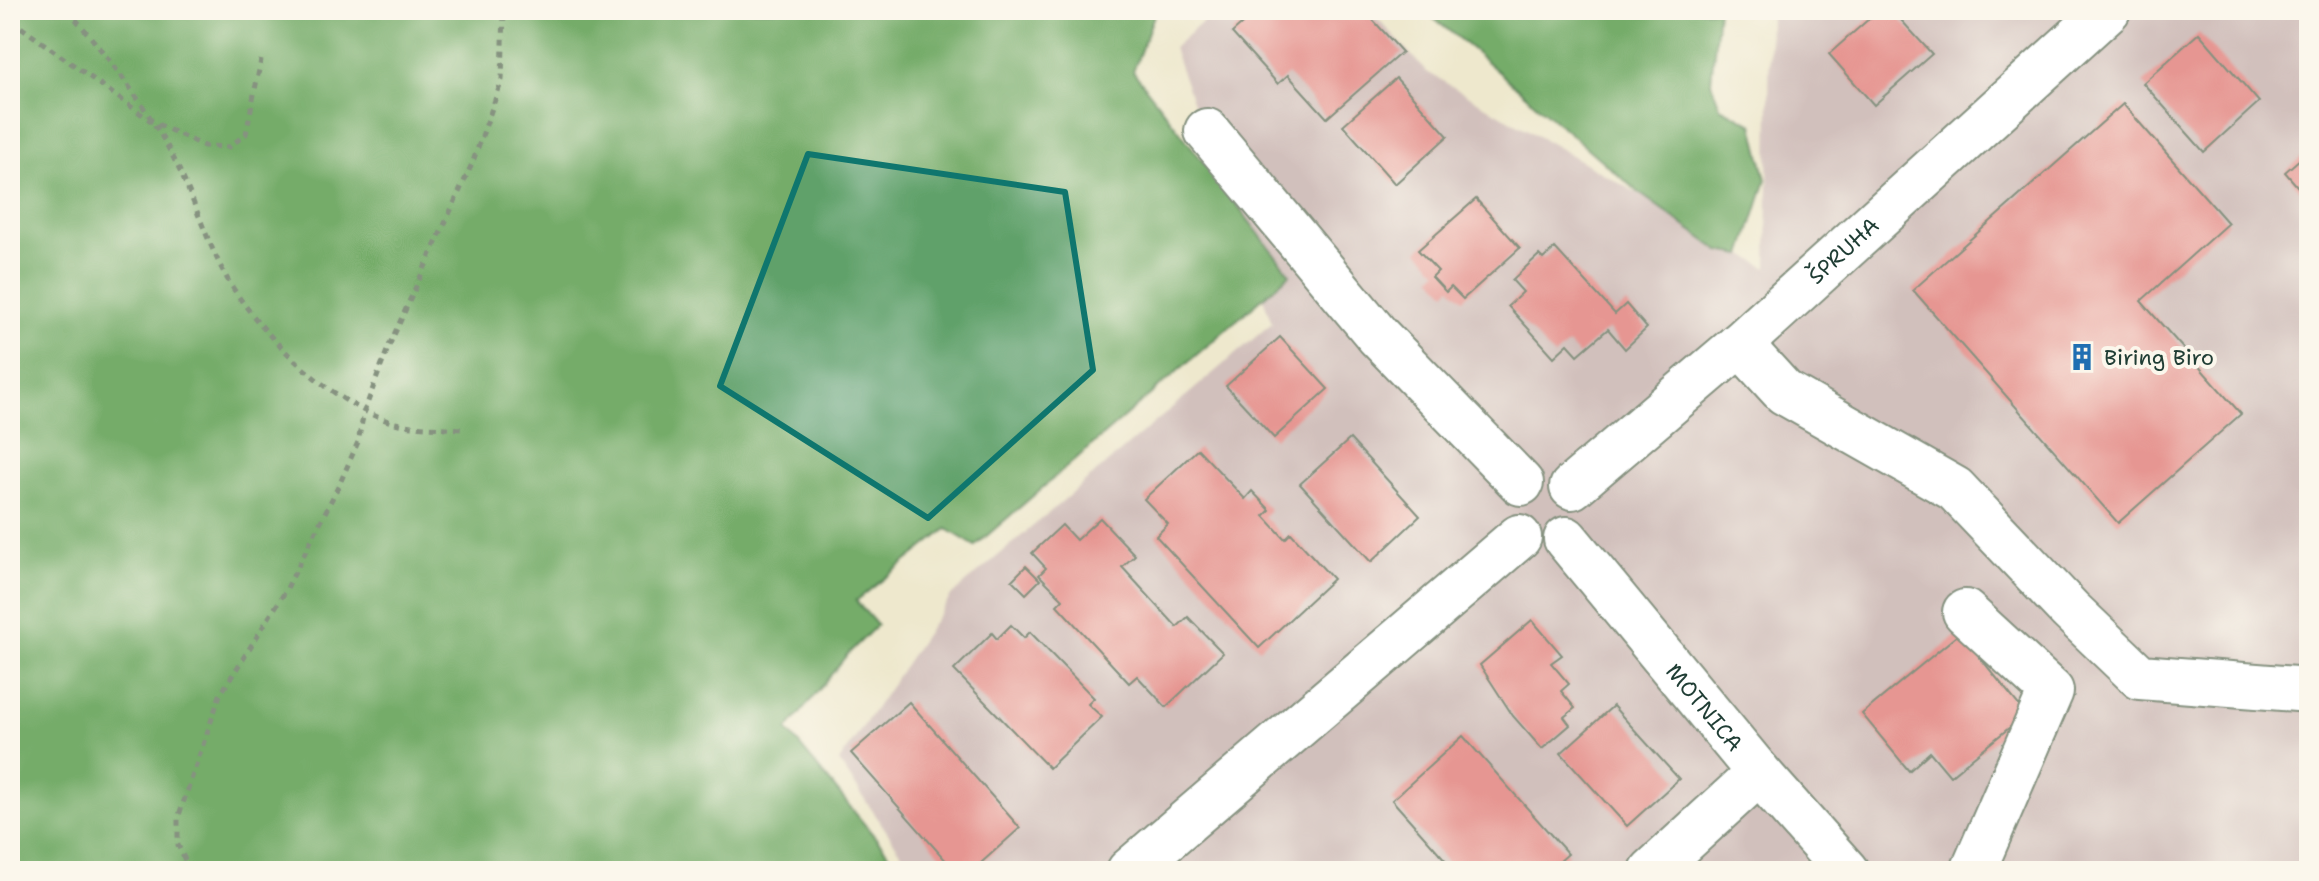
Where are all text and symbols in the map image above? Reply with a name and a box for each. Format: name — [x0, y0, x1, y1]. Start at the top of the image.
street label: ŠPRUHA — [1801, 211, 1885, 290]
building icon: Biring Biro — [2067, 342, 2097, 372]
place label: Biring Biro — [2104, 343, 2214, 372]
street label: MOTNICA — [1660, 657, 1750, 757]

